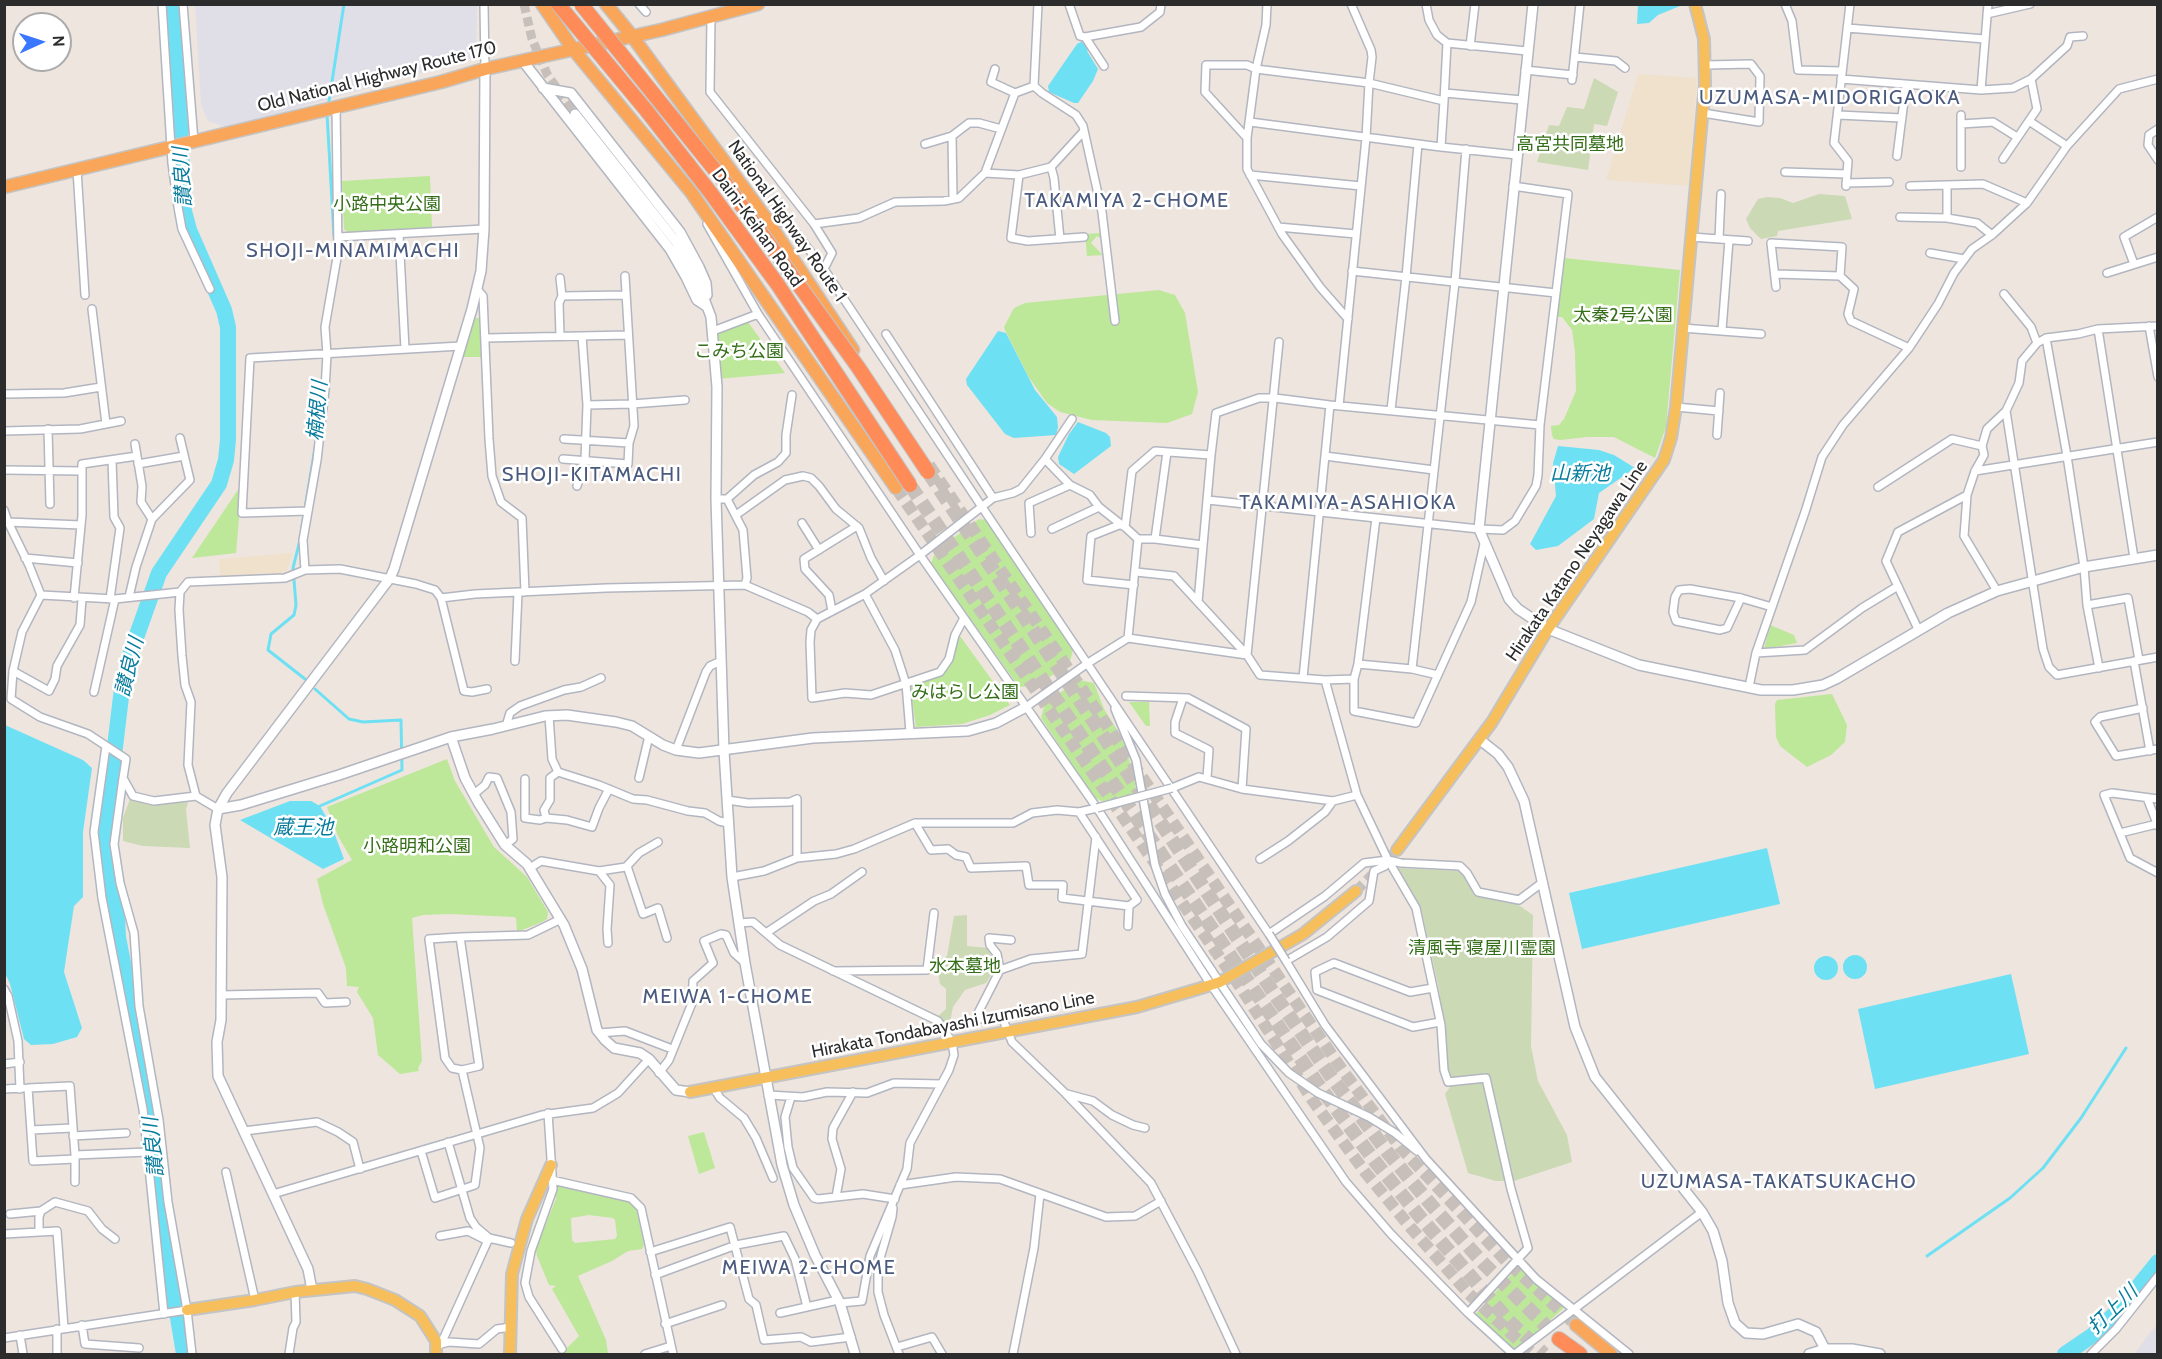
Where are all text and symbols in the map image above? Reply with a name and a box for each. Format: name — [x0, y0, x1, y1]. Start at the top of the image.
north arrow — [12, 12, 72, 72]
text: N — [49, 35, 68, 47]
street label: Old National Highway Route 170 — [255, 37, 499, 117]
district label: UZUMASA-MIDORIGAOKA — [1699, 86, 1961, 110]
park label: 高宮共同墓地 — [1516, 134, 1624, 156]
street label: National Highway Route 1 — [723, 136, 851, 306]
water label: 讃良川 — [169, 146, 197, 208]
street label: Daini-Keihan Road — [707, 165, 807, 291]
district label: TAKAMIYA 2-CHOME — [1024, 189, 1230, 213]
park label: 小路中央公園 — [333, 194, 441, 216]
district label: SHOJI-MINAMIMACHI — [246, 239, 460, 263]
park label: 太秦2号公園 — [1573, 305, 1673, 327]
park label: こみち公園 — [694, 341, 784, 363]
water label: 楠根川 — [303, 380, 333, 442]
street label: Hirakata Katano Neyagawa Line — [1502, 457, 1652, 665]
water label: 山新池 — [1550, 462, 1610, 486]
district label: SHOJI-KITAMACHI — [502, 463, 682, 487]
district label: TAKAMIYA-ASAHIOKA — [1239, 491, 1457, 515]
water label: 讃良川 — [111, 635, 149, 699]
park label: みはらし公園 — [911, 682, 1019, 704]
water label: 蔵王池 — [273, 816, 333, 840]
park label: 小路明和公園 — [363, 836, 471, 858]
park label: 清風寺 寝屋川霊園 — [1408, 938, 1556, 960]
park label: 水本墓地 — [929, 956, 1001, 978]
district label: MEIWA 1-CHOME — [643, 985, 813, 1009]
street label: Hirakata Tondabayashi Izumisano Line — [810, 987, 1096, 1063]
water label: 讃良川 — [139, 1116, 169, 1178]
district label: UZUMASA-TAKATSUKACHO — [1641, 1170, 1917, 1194]
district label: MEIWA 2-CHOME — [722, 1256, 896, 1280]
water label: 打上川 — [2083, 1281, 2143, 1339]

